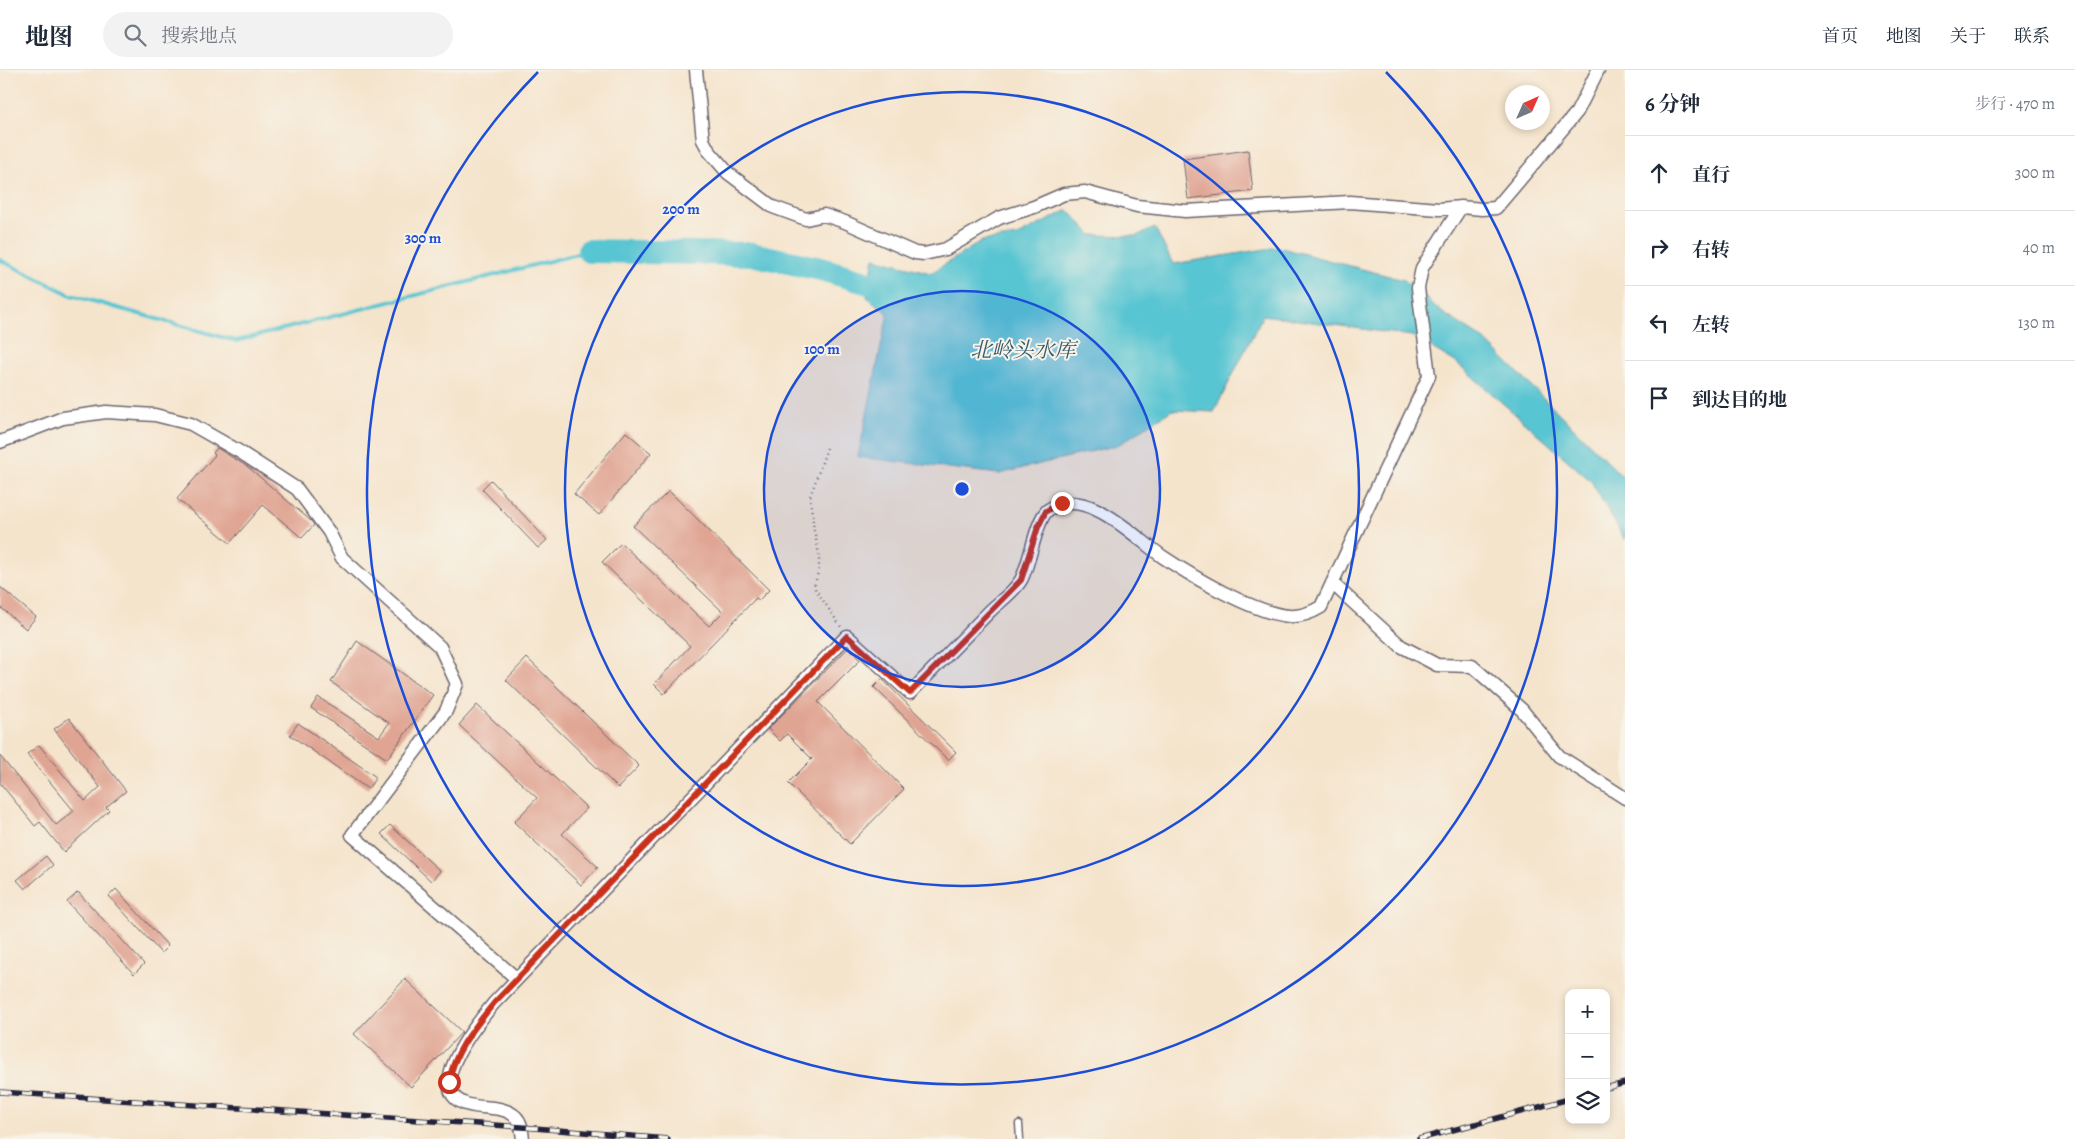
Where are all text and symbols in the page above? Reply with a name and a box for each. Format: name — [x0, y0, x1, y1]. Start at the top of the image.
search box — [103, 12, 453, 57]
text: 地图 — [25, 21, 73, 53]
icon: search — [121, 21, 149, 49]
text: 搜索地点 — [161, 23, 237, 49]
text: 首页 — [1822, 24, 1858, 48]
text: 地图 — [1886, 24, 1922, 48]
text: 关于 — [1950, 24, 1986, 48]
text: 联系 — [2014, 24, 2050, 48]
north arrow — [1505, 85, 1550, 130]
text: 6 分钟 — [1645, 90, 1700, 118]
text: 步行 · 470 m — [1975, 93, 2055, 115]
icon: ahead — [1645, 159, 1673, 187]
text: 直行 — [1692, 162, 1730, 188]
text: 300 m — [2015, 162, 2055, 184]
text: 200 m — [662, 199, 700, 219]
text: 300 m — [405, 228, 442, 248]
icon: right — [1645, 234, 1673, 262]
text: 右转 — [1692, 237, 1730, 263]
text: 40 m — [2023, 237, 2055, 259]
icon: left — [1645, 309, 1673, 337]
text: 左转 — [1692, 312, 1730, 338]
text: 130 m — [2018, 312, 2055, 334]
water label: 北岭头水库 — [971, 336, 1078, 364]
text: 100 m — [804, 339, 840, 359]
icon: arrive — [1645, 384, 1673, 412]
text: 到达目的地 — [1692, 387, 1787, 413]
centre of rings — [953, 480, 971, 498]
route end — [1051, 492, 1074, 515]
map controls — [1565, 989, 1610, 1124]
button: + — [1565, 989, 1610, 1034]
button: − — [1565, 1034, 1610, 1079]
route start — [438, 1071, 461, 1094]
button: layers — [1565, 1079, 1610, 1124]

